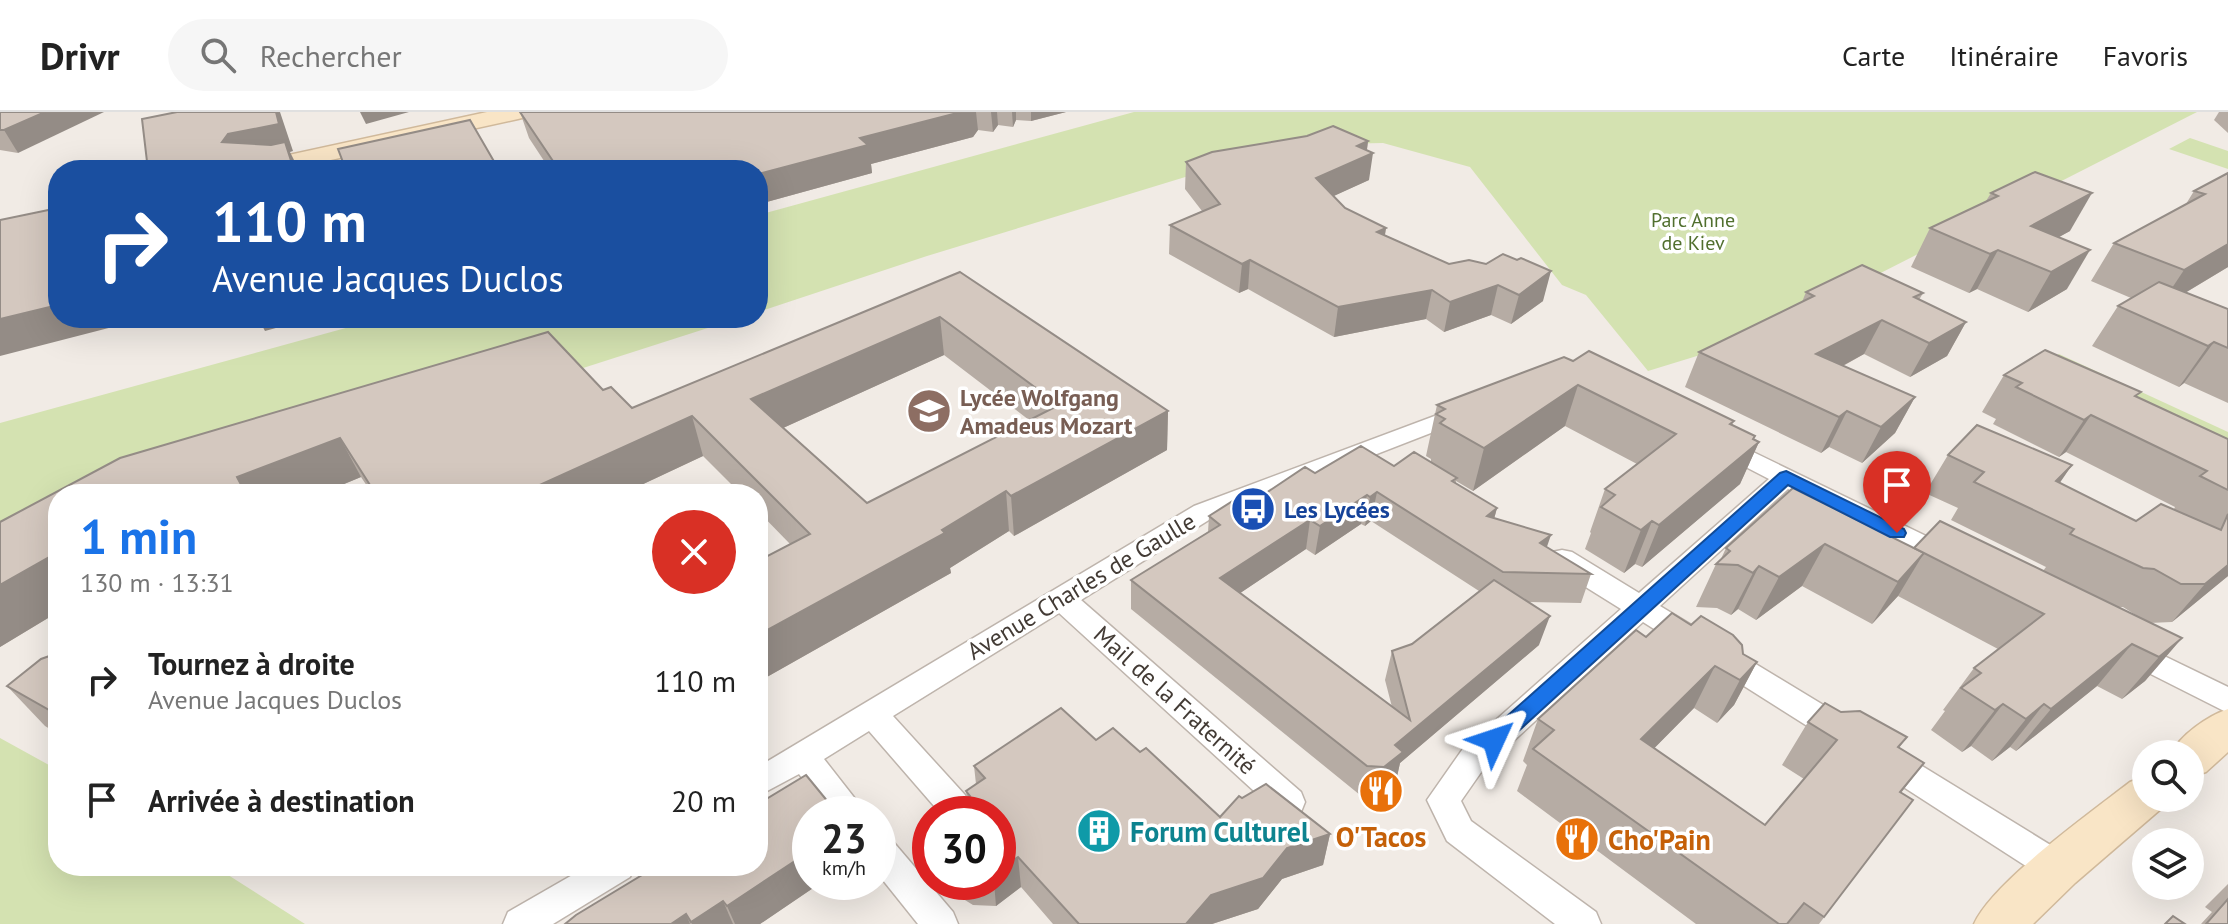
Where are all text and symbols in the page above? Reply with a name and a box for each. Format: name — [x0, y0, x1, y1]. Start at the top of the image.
search box — [168, 19, 728, 91]
text: Drivr — [40, 31, 120, 80]
icon: search — [196, 33, 240, 77]
text: Rechercher — [260, 36, 402, 75]
text: Carte — [1842, 37, 1905, 74]
text: Itinéraire — [1949, 37, 2059, 74]
text: Favoris — [2103, 37, 2188, 74]
text: 110 m — [212, 185, 367, 257]
icon: right — [80, 192, 184, 296]
park label: Parc Anne de Kiev — [1651, 207, 1735, 256]
text: Avenue Jacques Duclos — [212, 255, 564, 302]
place label: Lycée Wolfgang Amadeus Mozart — [960, 382, 1133, 441]
school or university icon: Lycée Wolfgang Amadeus Mozart — [905, 387, 953, 435]
pin — [1863, 451, 1931, 533]
icon: arrive — [1875, 463, 1919, 507]
bus stop icon: Les Lycées — [1229, 485, 1277, 533]
place label: Les Lycées — [1284, 494, 1390, 525]
text: 1 min — [80, 505, 197, 567]
street label: Avenue Charles de Gaulle — [961, 505, 1201, 667]
button: close — [652, 510, 736, 594]
text: 130 m · 13:31 — [80, 566, 234, 599]
street label: Mail de la Fraternité — [1087, 619, 1263, 781]
text: Tournez à droite — [148, 644, 355, 683]
icon: right — [80, 658, 124, 702]
text: 110 m — [655, 661, 736, 700]
text: Avenue Jacques Duclos — [148, 683, 402, 716]
position arrow — [1452, 698, 1536, 782]
map controls — [2132, 740, 2204, 900]
button: search — [2132, 740, 2204, 812]
restaurant icon: O'Tacos — [1357, 767, 1405, 815]
icon: arrive — [80, 778, 124, 822]
text: Arrivée à destination — [148, 781, 415, 820]
text: 20 m — [671, 781, 736, 820]
speed limit sign: 30 — [912, 796, 1016, 900]
building icon: Forum Culturel — [1075, 807, 1123, 855]
text: 23 — [821, 812, 867, 864]
place label: Forum Culturel — [1130, 813, 1310, 850]
restaurant icon: Cho'Pain — [1553, 815, 1601, 863]
place label: O'Tacos — [1336, 818, 1427, 855]
place label: Cho'Pain — [1608, 821, 1711, 858]
button: layers — [2132, 828, 2204, 900]
text: km/h — [822, 855, 866, 881]

